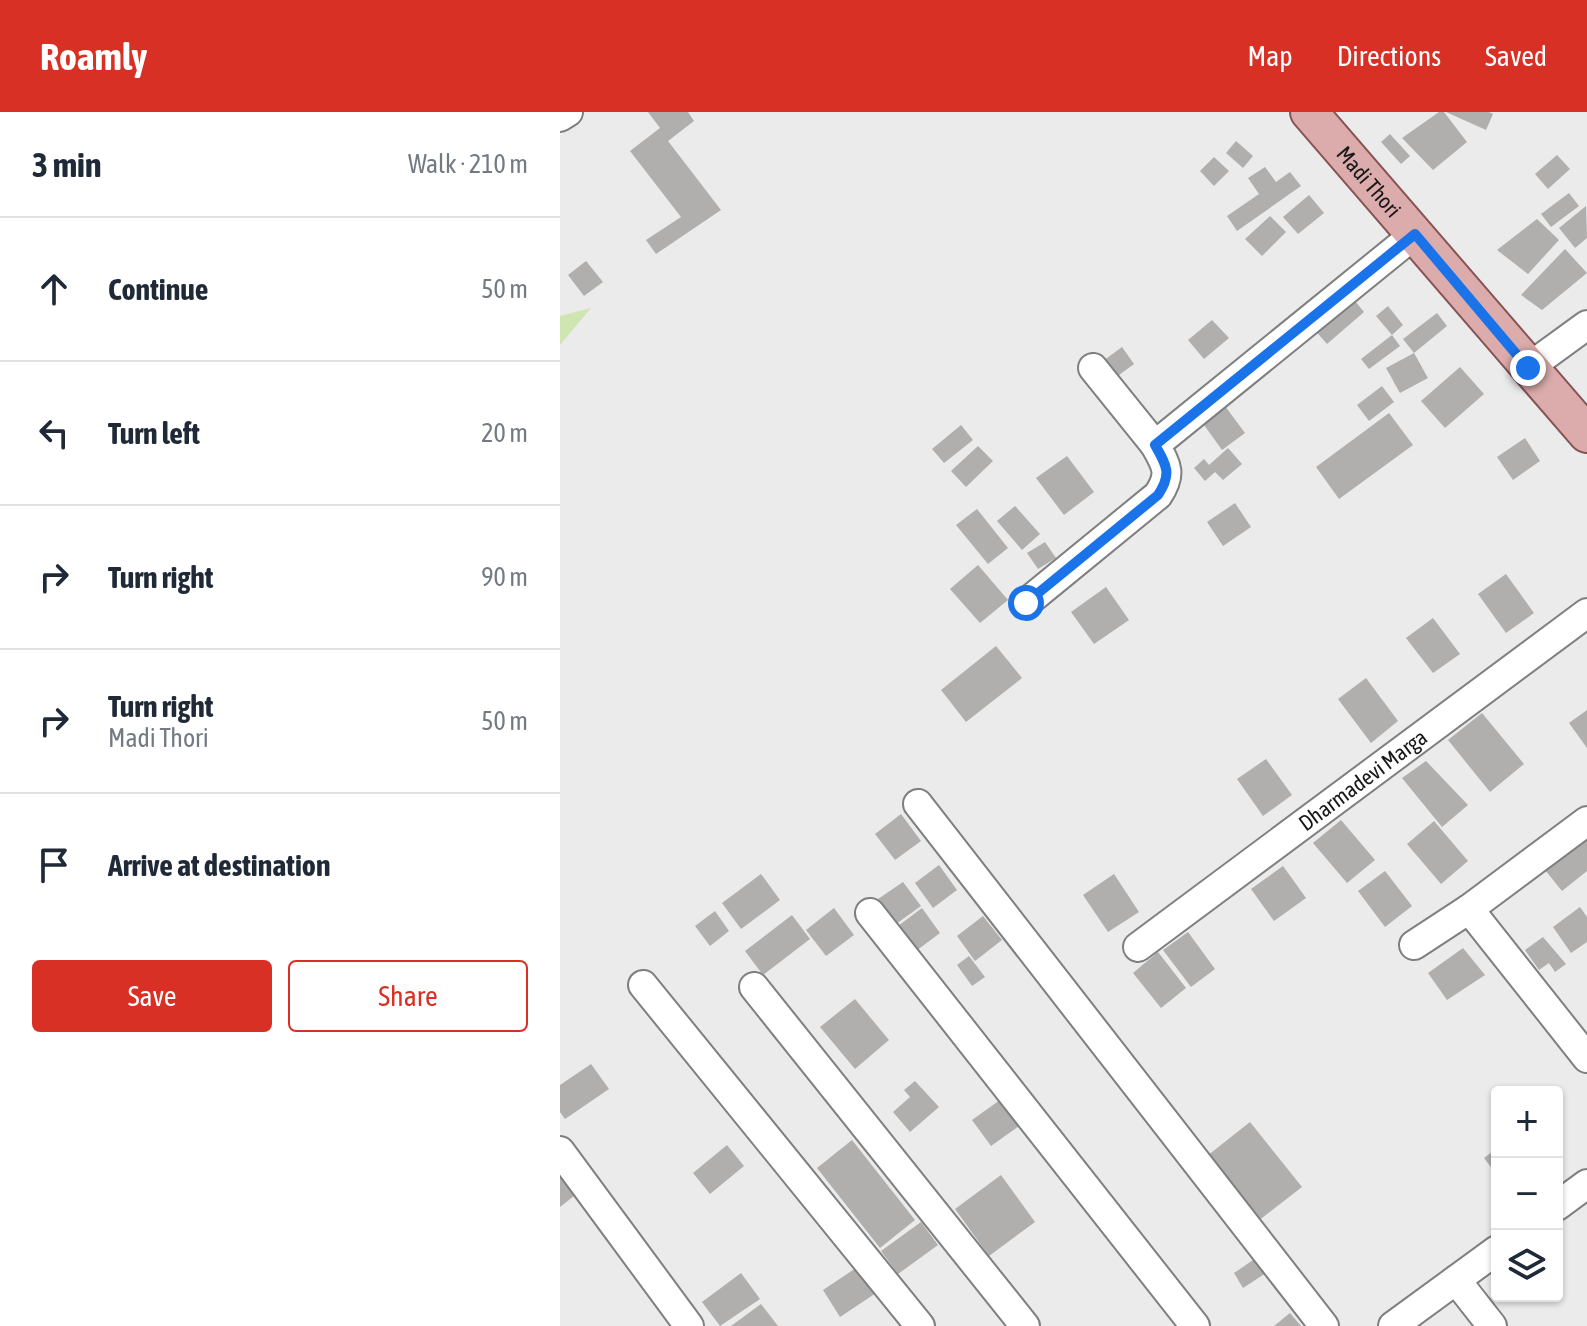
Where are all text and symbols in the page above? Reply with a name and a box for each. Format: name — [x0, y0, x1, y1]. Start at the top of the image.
text: Roamly — [40, 35, 147, 78]
text: Map — [1248, 40, 1293, 72]
text: Directions — [1337, 40, 1441, 72]
text: Saved — [1485, 40, 1547, 72]
street label: Madi Thori — [1331, 141, 1407, 222]
text: 3 min — [32, 145, 101, 184]
text: Walk · 210 m — [408, 149, 528, 179]
icon: ahead — [32, 267, 76, 311]
text: Continue — [108, 272, 208, 306]
text: 50 m — [481, 274, 528, 304]
route end — [1510, 350, 1546, 386]
icon: left — [32, 411, 76, 455]
text: Turn left — [108, 416, 200, 450]
text: 20 m — [481, 418, 528, 448]
icon: right — [32, 555, 76, 599]
text: Turn right — [108, 560, 214, 594]
text: 90 m — [481, 562, 528, 592]
route start — [1008, 585, 1044, 621]
text: Turn right — [108, 689, 214, 723]
icon: right — [32, 699, 76, 743]
text: 50 m — [481, 706, 528, 736]
text: Madi Thori — [108, 723, 209, 753]
street label: Dharmadevi Marga — [1293, 724, 1432, 836]
icon: arrive — [32, 843, 76, 887]
text: Arrive at destination — [108, 848, 330, 882]
button: Save — [32, 960, 272, 1032]
button: Share — [288, 960, 528, 1032]
map controls — [1491, 1086, 1563, 1302]
button: + — [1491, 1086, 1563, 1158]
button: − — [1491, 1158, 1563, 1230]
button: layers — [1491, 1230, 1563, 1302]

